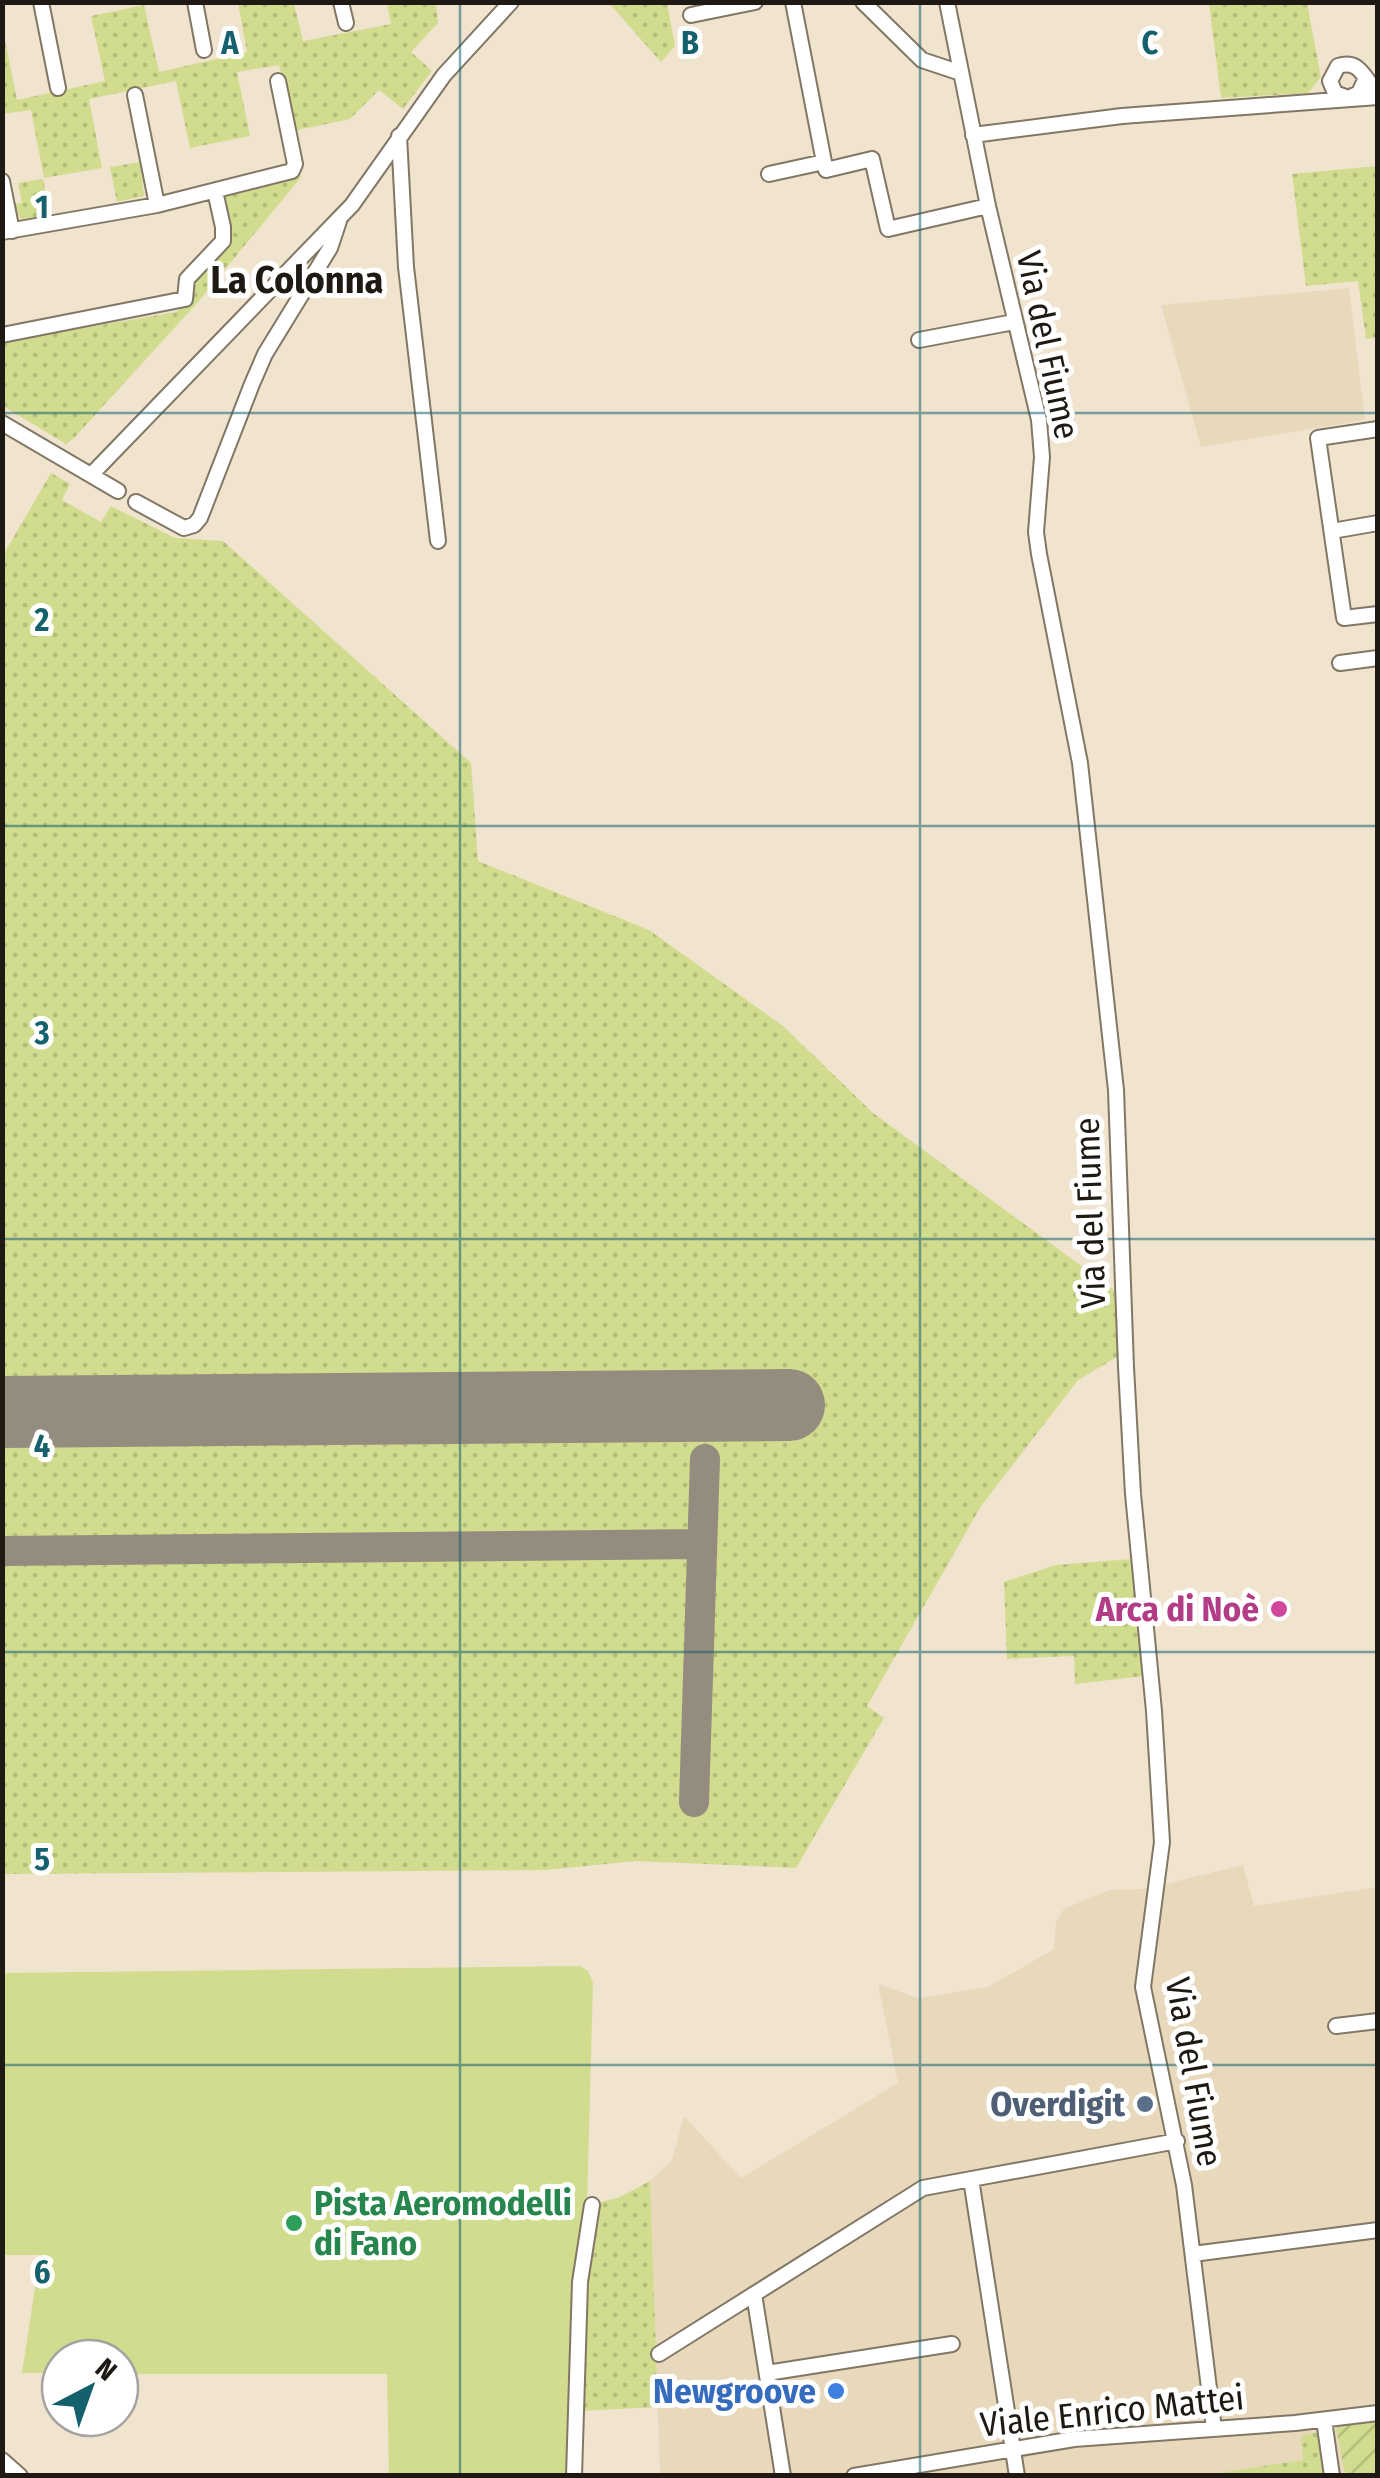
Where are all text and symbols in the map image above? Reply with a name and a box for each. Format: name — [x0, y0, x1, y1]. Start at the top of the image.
text: A — [220, 24, 239, 62]
text: B — [681, 24, 699, 62]
text: C — [1142, 24, 1159, 62]
text: 1 — [35, 188, 49, 226]
street label: Via del Fiume — [1008, 247, 1088, 443]
district label: La Colonna — [211, 257, 384, 303]
text: 2 — [34, 601, 50, 639]
text: 3 — [33, 1014, 50, 1052]
street label: Via del Fiume — [1066, 1117, 1114, 1309]
text: 4 — [34, 1427, 50, 1465]
place label: Arca di Noè — [1095, 1588, 1259, 1630]
marker: Arca di Noè — [1268, 1598, 1290, 1620]
text: 5 — [34, 1840, 50, 1878]
street label: Via del Fiume — [1157, 1974, 1231, 2170]
place label: Overdigit — [990, 2083, 1126, 2125]
marker: Overdigit — [1134, 2093, 1156, 2115]
place label: Pista Aeromodelli di Fano — [314, 2182, 572, 2264]
marker: Pista Aeromodelli di Fano — [283, 2212, 305, 2234]
text: 6 — [34, 2253, 50, 2291]
north arrow — [40, 2338, 140, 2438]
text: N — [89, 2352, 123, 2387]
place label: Newgroove — [653, 2370, 816, 2412]
street label: Viale Enrico Mattei — [978, 2376, 1246, 2446]
marker: Newgroove — [825, 2380, 847, 2402]

